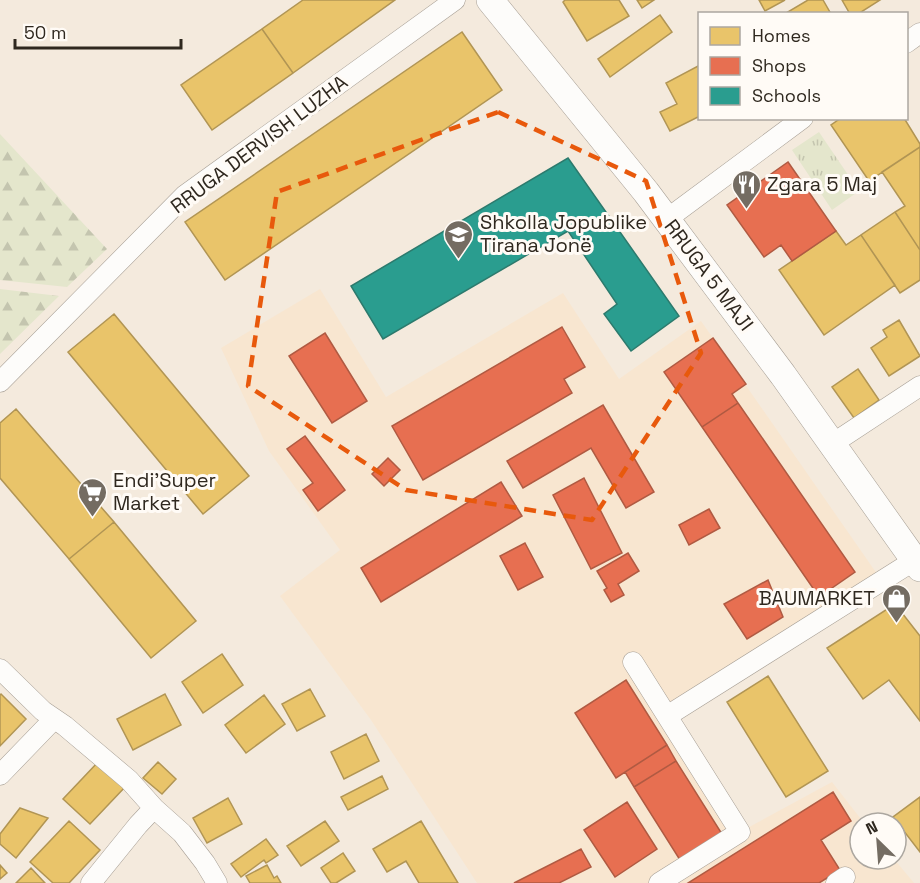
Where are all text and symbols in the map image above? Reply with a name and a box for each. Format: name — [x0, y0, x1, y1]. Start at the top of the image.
scale bar — [15, 12, 182, 50]
legend — [698, 12, 908, 120]
text: 50 m — [24, 21, 66, 44]
text: Homes — [752, 24, 811, 47]
text: Shops — [752, 54, 806, 77]
street label: RRUGA DERVISH LUZHA — [165, 69, 353, 219]
text: Schools — [752, 84, 821, 107]
restaurant icon: Zgara 5 Maj — [730, 168, 762, 210]
place label: Zgara 5 Maj — [767, 171, 877, 197]
place label: Shkolla Jopublike Tirana Jonë — [480, 209, 647, 258]
street label: RRUGA 5 MAJI — [659, 214, 759, 336]
school or university icon: Shkolla Jopublike Tirana Jonë — [443, 218, 475, 260]
place label: Endi'Super Market — [113, 467, 216, 516]
supermarket icon: Endi'Super Market — [76, 476, 108, 518]
shop icon: BAUMARKET — [880, 582, 912, 624]
place label: BAUMARKET — [758, 585, 875, 611]
north arrow — [848, 811, 908, 871]
text: N — [863, 816, 881, 840]

